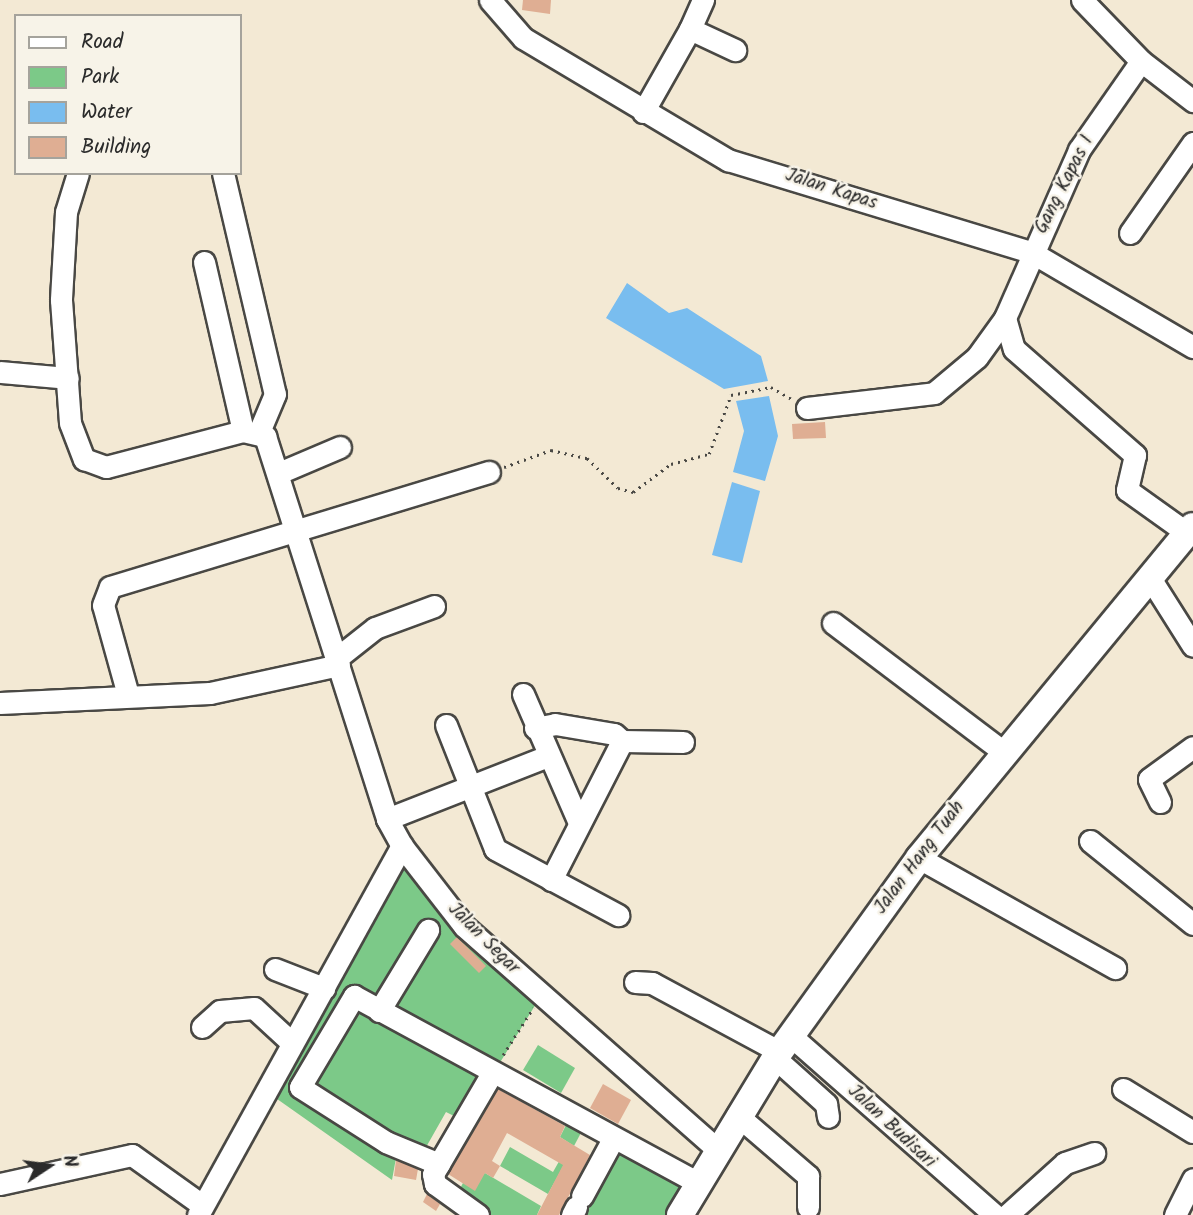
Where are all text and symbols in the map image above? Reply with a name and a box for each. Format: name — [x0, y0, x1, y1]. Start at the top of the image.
legend — [14, 14, 242, 175]
text: Road — [81, 26, 123, 59]
text: Park — [81, 61, 119, 94]
text: Water — [81, 96, 132, 129]
text: Building — [81, 131, 151, 164]
street label: Gang Kapas I — [1031, 132, 1099, 238]
street label: Jalan Kapas — [782, 164, 880, 216]
street label: Jalan Hang Tuah — [870, 797, 970, 919]
street label: Jalan Segar — [442, 898, 524, 980]
street label: Jalan Budisari — [842, 1080, 940, 1174]
north arrow — [14, 1131, 84, 1201]
text: N — [53, 1152, 85, 1170]

